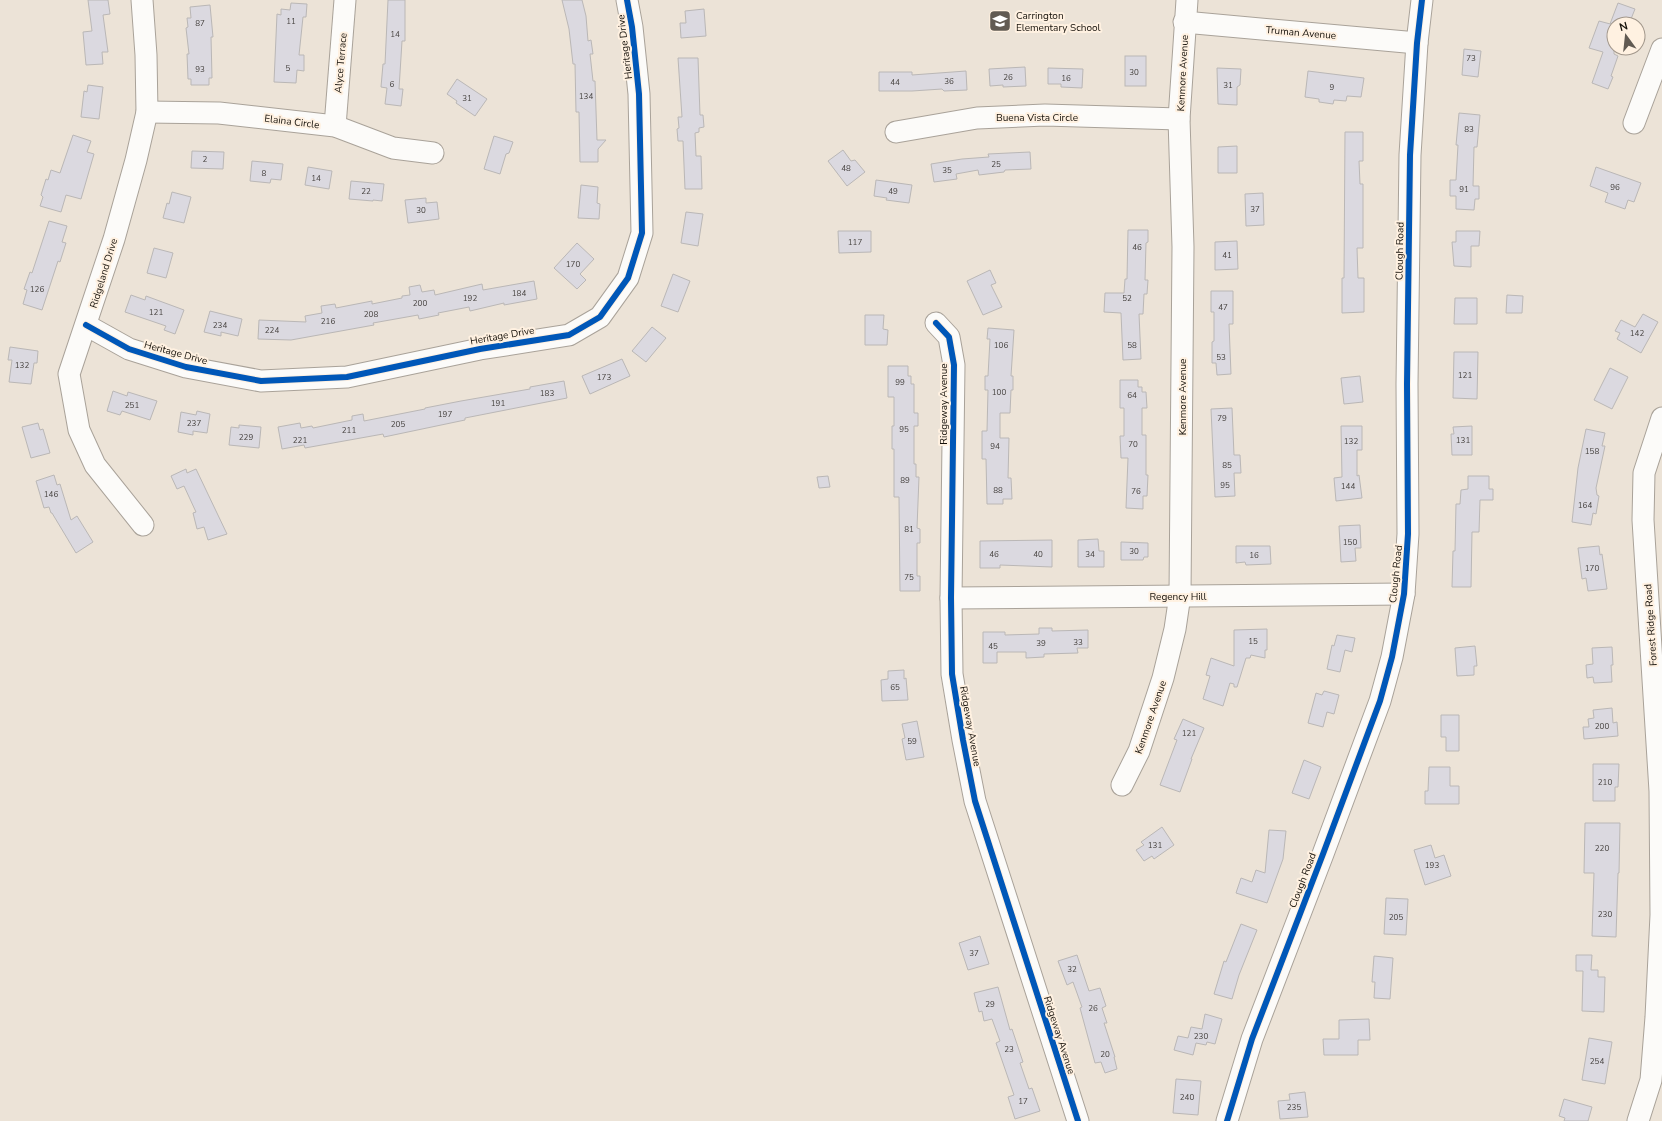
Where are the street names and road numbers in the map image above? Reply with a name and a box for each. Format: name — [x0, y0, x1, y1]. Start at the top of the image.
street label: Heritage Drive — [614, 14, 636, 80]
street label: Truman Avenue — [1265, 23, 1337, 43]
street label: Alyce Terrace — [331, 32, 351, 94]
street label: Kenmore Avenue — [1174, 34, 1192, 112]
street label: Buena Vista Circle — [996, 111, 1078, 125]
street label: Elaina Circle — [264, 112, 320, 132]
street label: Clough Road — [1392, 222, 1408, 280]
street label: Ridgeland Drive — [87, 237, 121, 310]
street label: Heritage Drive — [469, 323, 535, 349]
street label: Heritage Drive — [142, 338, 209, 368]
street label: Kenmore Avenue — [1176, 359, 1190, 435]
street label: Ridgeway Avenue — [937, 363, 951, 445]
street label: Clough Road — [1386, 544, 1406, 604]
street label: Forest Ridge Road — [1641, 583, 1661, 667]
street label: Regency Hill — [1150, 590, 1207, 604]
street label: Kenmore Avenue — [1132, 679, 1170, 756]
street label: Ridgeway Avenue — [956, 685, 984, 767]
street label: Clough Road — [1286, 851, 1320, 910]
street label: Ridgeway Avenue — [1040, 995, 1078, 1076]

